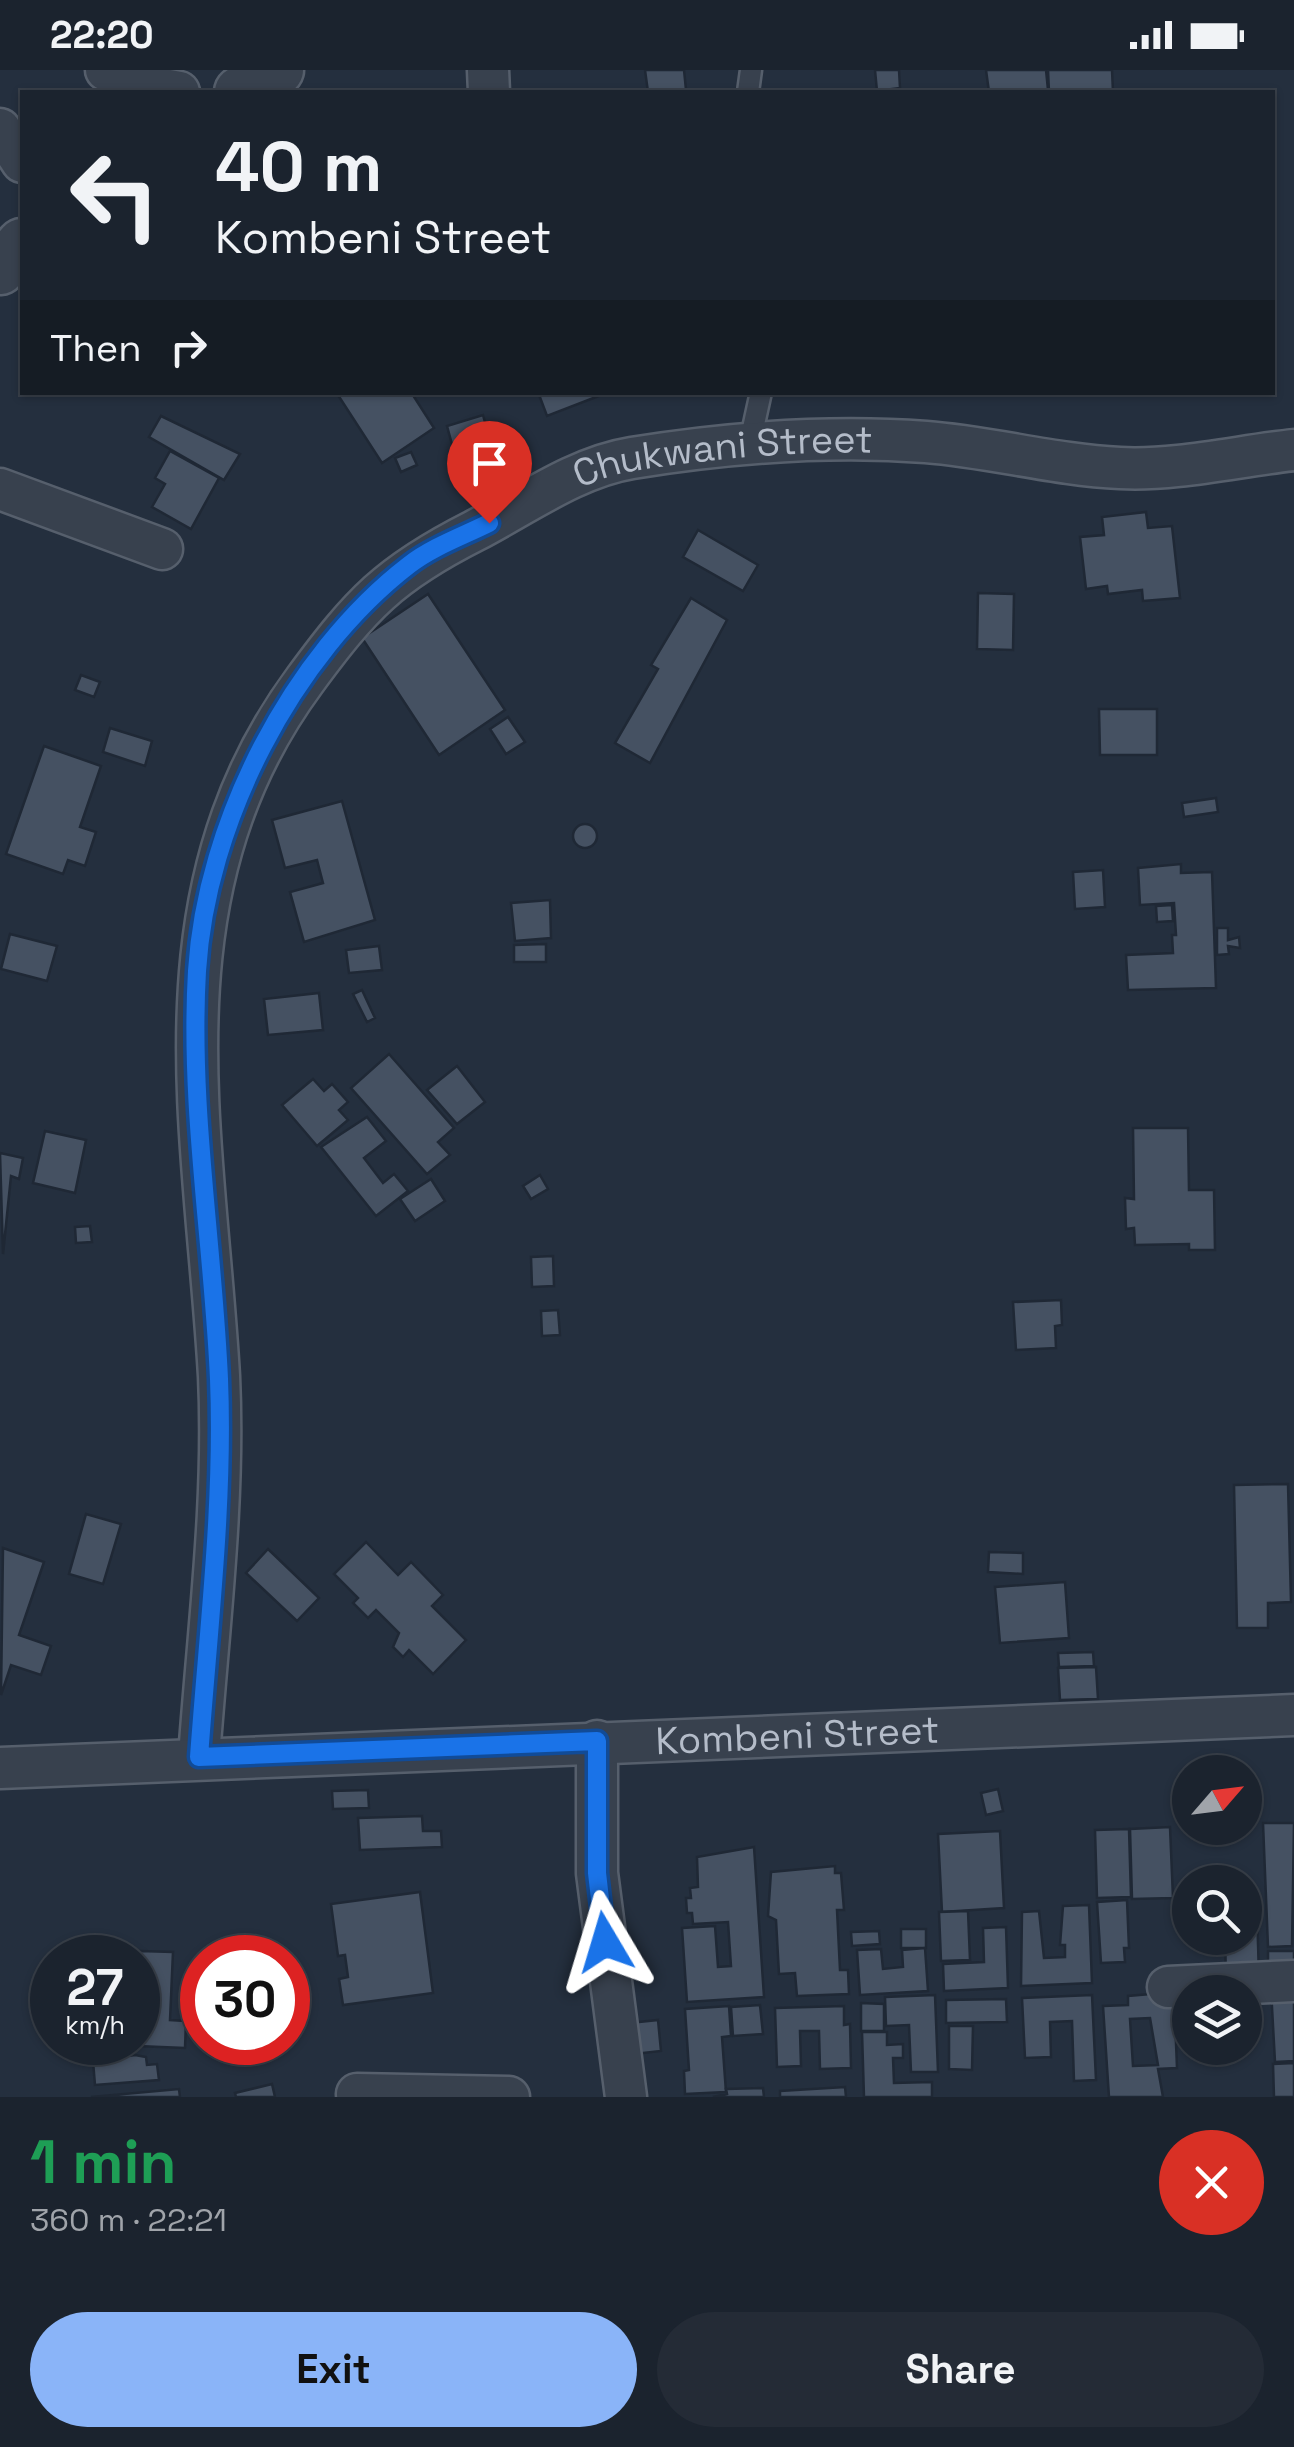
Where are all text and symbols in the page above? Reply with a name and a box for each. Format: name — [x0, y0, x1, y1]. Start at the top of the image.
text: 22:20 — [50, 11, 154, 59]
text: 40 m — [215, 122, 382, 211]
icon: left — [50, 130, 180, 260]
text: Kombeni Street — [215, 209, 551, 266]
icon: right — [161, 320, 216, 375]
text: Then — [50, 324, 141, 372]
street label: Chukwani Street — [566, 415, 873, 498]
pin — [447, 421, 532, 524]
icon: arrive — [462, 436, 517, 491]
street label: Kombeni Street — [654, 1706, 940, 1765]
north arrow — [1172, 1755, 1262, 1845]
map controls — [1172, 1755, 1262, 2065]
button: search — [1172, 1865, 1262, 1955]
position arrow — [553, 1890, 657, 1994]
speed limit sign: 30 — [180, 1935, 310, 2065]
text: 27 — [67, 1956, 123, 2020]
button: layers — [1172, 1975, 1262, 2065]
text: km/h — [65, 2009, 125, 2041]
text: 1 min — [30, 2124, 177, 2201]
button: close — [1159, 2130, 1264, 2235]
text: 360 m · 22:21 — [30, 2200, 227, 2240]
button: Exit — [30, 2312, 637, 2427]
button: Share — [657, 2312, 1264, 2427]

